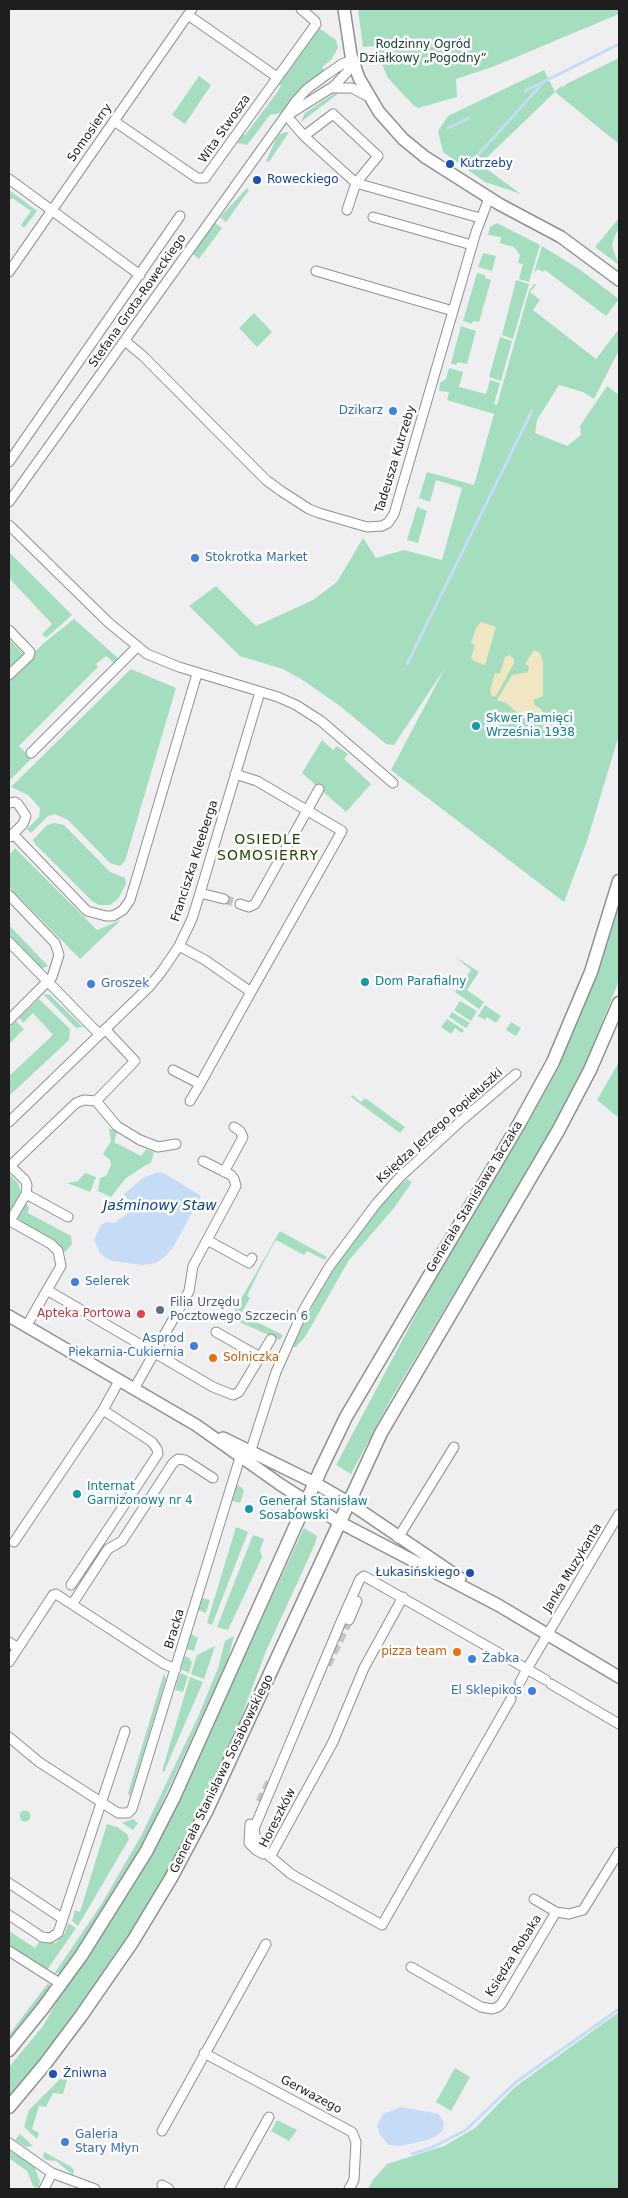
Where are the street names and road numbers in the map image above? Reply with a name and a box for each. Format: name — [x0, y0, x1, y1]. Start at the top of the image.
street label: Wita Stwosza — [196, 92, 254, 166]
street label: Somosierry — [65, 101, 115, 165]
street label: Stefana Grota-Roweckiego — [86, 232, 190, 370]
street label: Tadeusza Kutrzeby — [373, 403, 419, 515]
street label: Franciszka Kleeberga — [169, 798, 221, 924]
street label: Księdza Jerzego Popiełuszki — [374, 1066, 506, 1186]
street label: Generała Stanisława Taczaka — [424, 1119, 526, 1275]
street label: Janka Muzykanta — [541, 1521, 605, 1615]
street label: Bracka — [162, 1607, 188, 1651]
street label: Generała Stanisława Sosabowskiego — [167, 1672, 277, 1876]
street label: Horeszków — [257, 1786, 299, 1850]
street label: Księdza Robaka — [483, 1912, 545, 2000]
street label: Gerwazego — [278, 2073, 344, 2117]

